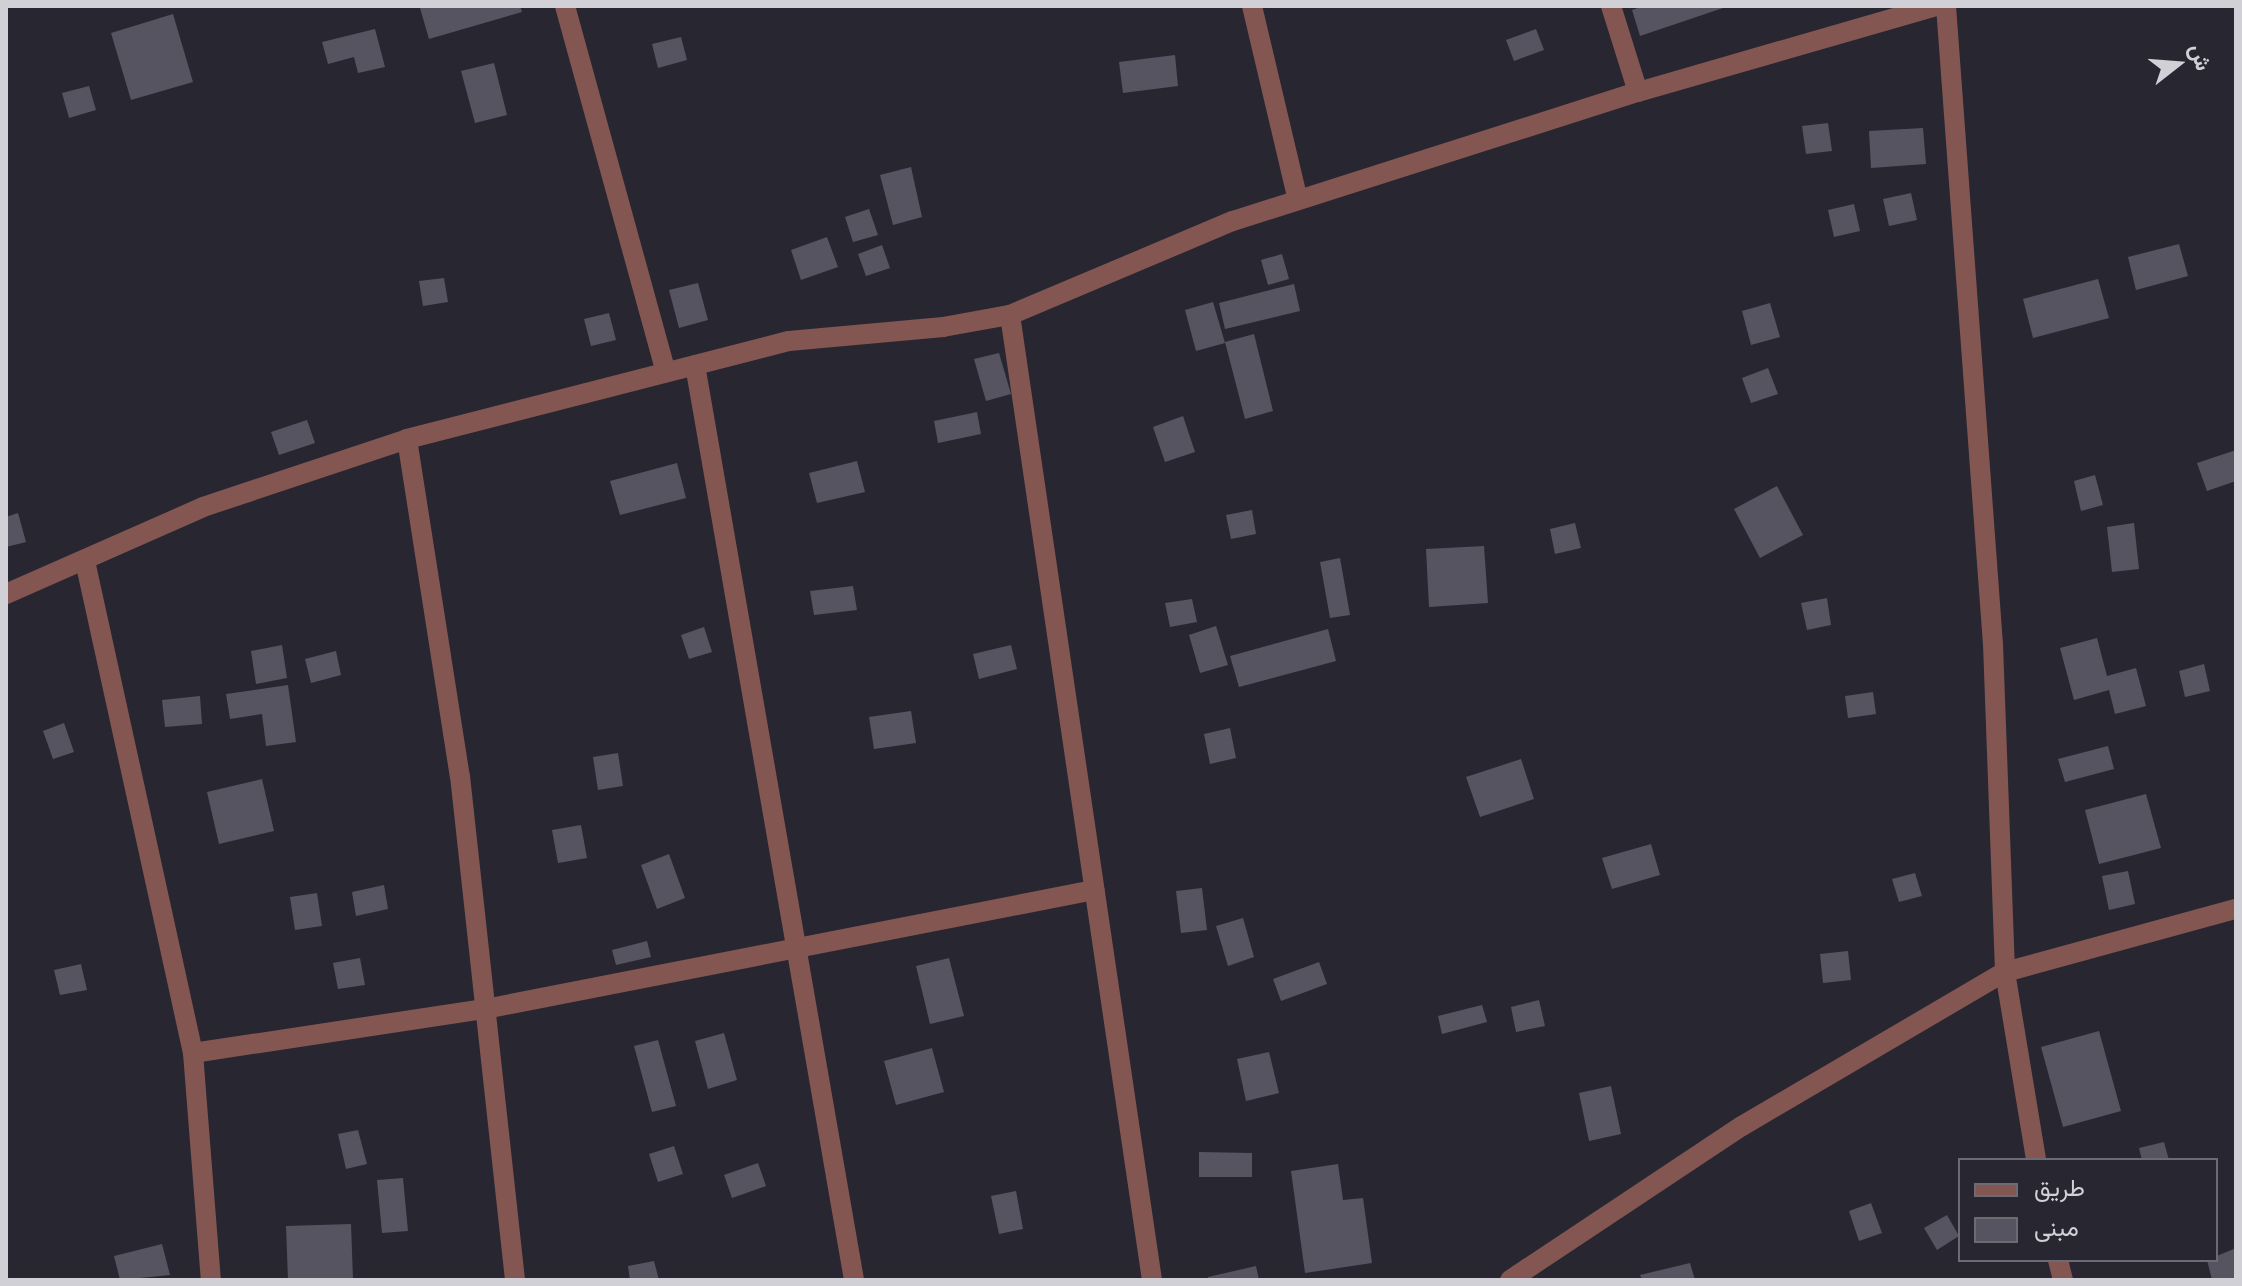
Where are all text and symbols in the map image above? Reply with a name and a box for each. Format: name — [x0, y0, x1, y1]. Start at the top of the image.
north arrow — [2138, 24, 2218, 104]
text: ش — [2184, 40, 2219, 74]
legend — [1958, 1158, 2218, 1262]
text: طريق — [2034, 1171, 2085, 1203]
text: مبنى — [2034, 1211, 2079, 1243]

